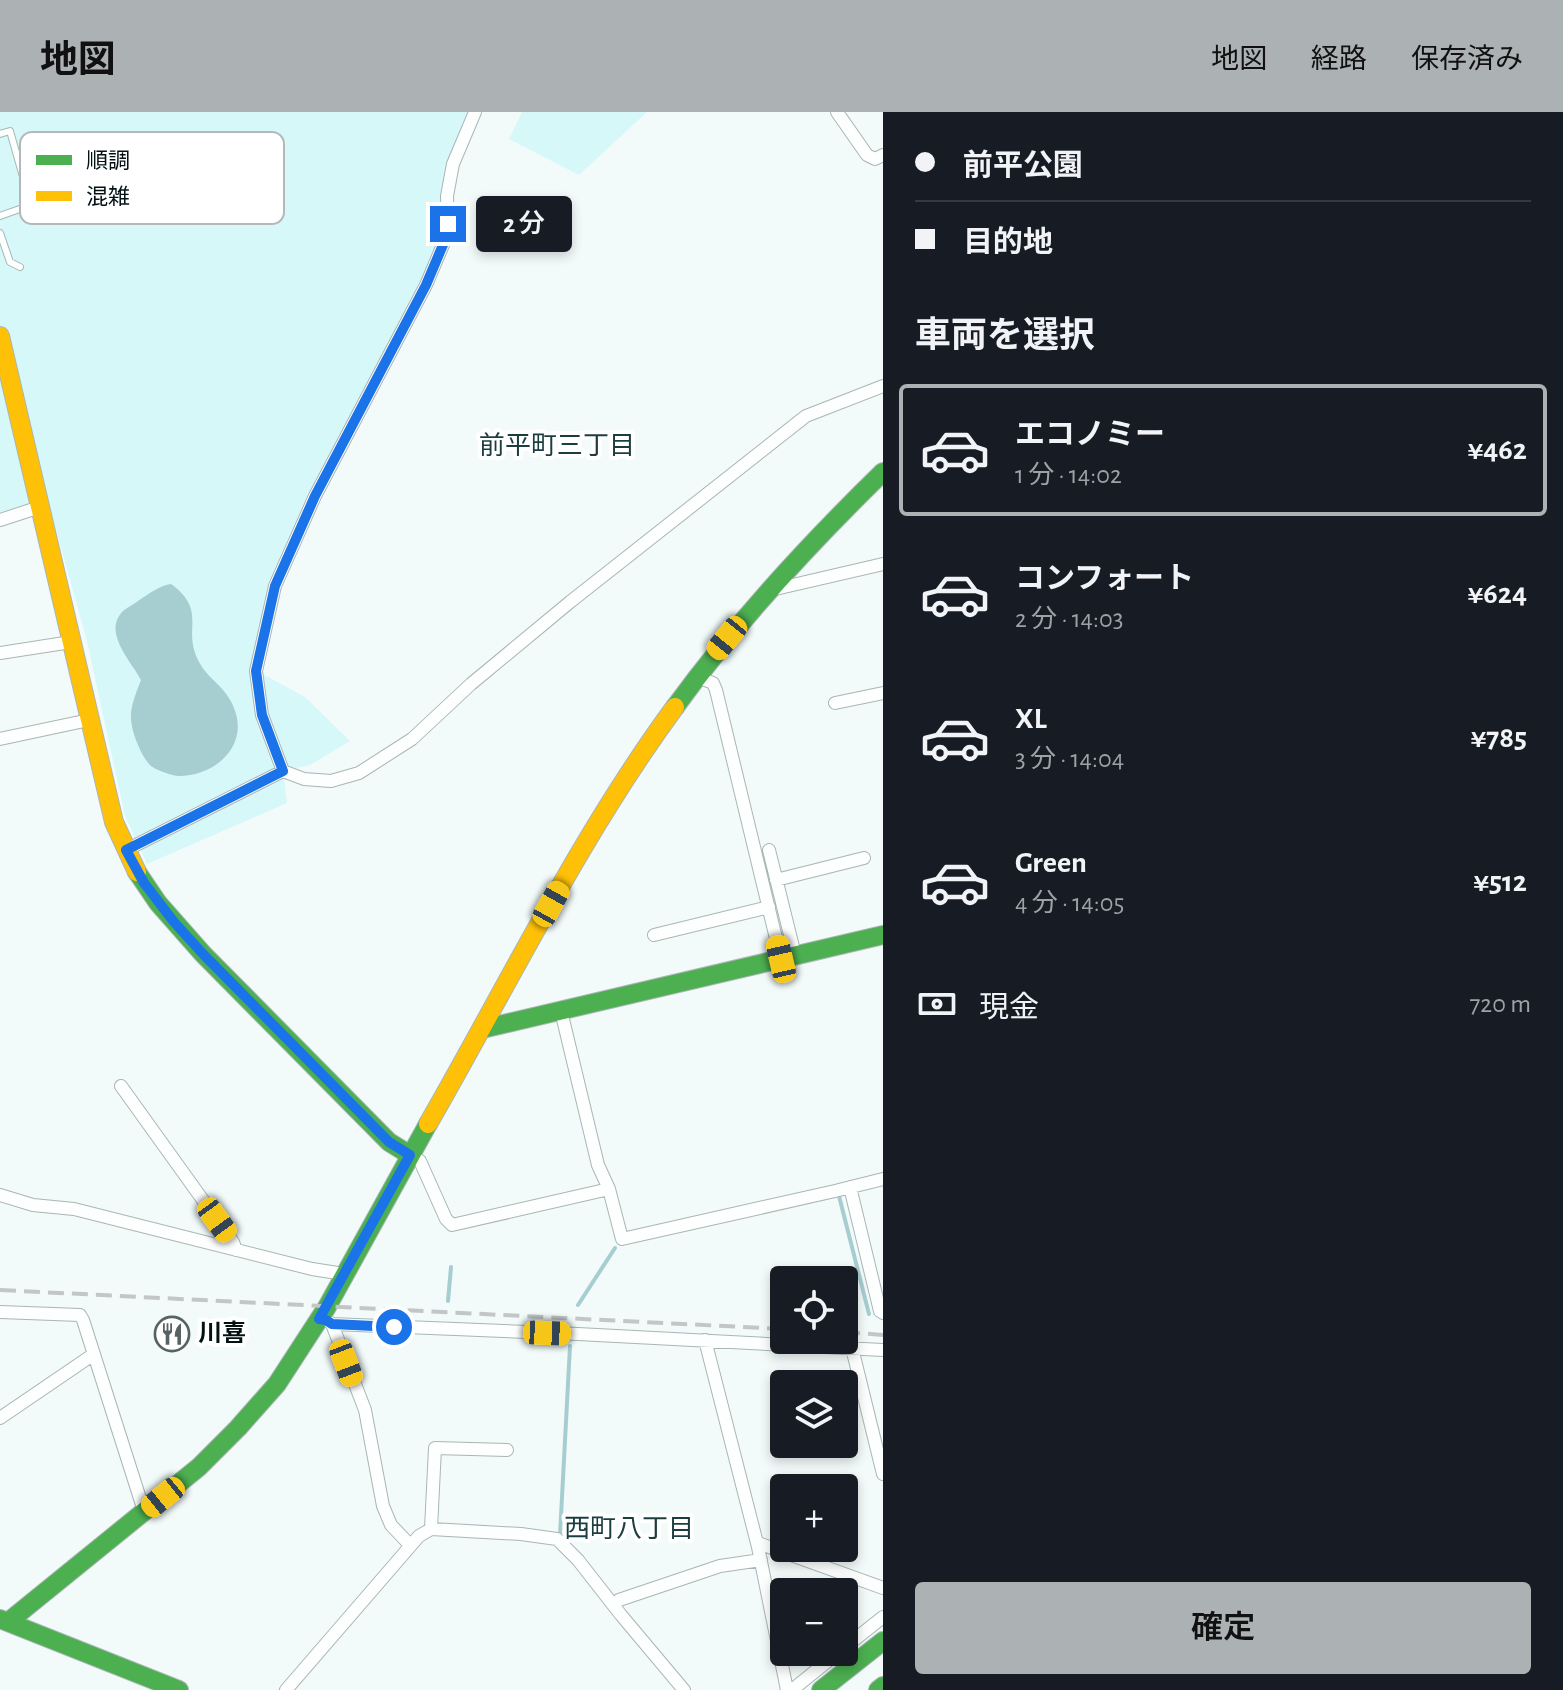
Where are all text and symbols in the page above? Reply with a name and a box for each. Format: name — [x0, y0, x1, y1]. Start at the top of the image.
text: 地図 — [40, 42, 116, 80]
text: 地図 — [1211, 46, 1267, 74]
text: 経路 — [1311, 46, 1367, 74]
text: 保存済み — [1411, 46, 1523, 74]
legend — [20, 132, 284, 224]
text: 順調 — [86, 150, 130, 172]
text: 前平公園 — [963, 151, 1083, 181]
text: 混雑 — [86, 185, 130, 208]
callout: 2 分 — [476, 196, 572, 252]
route end — [430, 206, 466, 242]
text: 2 分 — [503, 211, 545, 237]
text: 目的地 — [963, 228, 1053, 258]
text: 車両を選択 — [915, 318, 1095, 354]
icon: car — [919, 414, 991, 486]
text: エコノミー — [1015, 420, 1165, 450]
district label: 前平町三丁目 — [479, 432, 635, 459]
text: ¥462 — [1468, 435, 1527, 465]
text: 1 分 · 14:02 — [1015, 462, 1122, 488]
icon: car — [919, 558, 991, 630]
text: コンフォート — [1015, 564, 1194, 594]
text: ¥624 — [1468, 579, 1527, 609]
text: 2 分 · 14:03 — [1015, 606, 1124, 632]
car — [703, 612, 751, 664]
icon: car — [919, 702, 991, 774]
text: XL — [1015, 704, 1047, 734]
text: ¥785 — [1471, 723, 1527, 753]
text: 3 分 · 14:04 — [1015, 746, 1124, 772]
icon: car — [919, 846, 991, 918]
text: Green — [1015, 848, 1087, 878]
text: ¥512 — [1473, 867, 1527, 897]
car — [529, 877, 573, 931]
text: 4 分 · 14:05 — [1015, 890, 1124, 916]
car — [764, 933, 798, 985]
icon: cash — [915, 982, 959, 1026]
text: 720 m — [1470, 991, 1531, 1017]
text: 現金 — [979, 993, 1039, 1023]
car — [193, 1194, 241, 1246]
map controls — [770, 1266, 858, 1666]
button: locate — [770, 1266, 858, 1354]
route start — [376, 1309, 412, 1345]
restaurant icon: 川喜 — [153, 1315, 191, 1353]
place label: 川喜 — [198, 1320, 246, 1346]
car — [523, 1320, 571, 1346]
car — [326, 1336, 366, 1390]
button: layers — [770, 1370, 858, 1458]
car — [137, 1473, 189, 1521]
button: + — [770, 1474, 858, 1562]
district label: 西町八丁目 — [564, 1516, 694, 1542]
button: − — [770, 1578, 858, 1666]
button: 確定 — [915, 1582, 1531, 1674]

